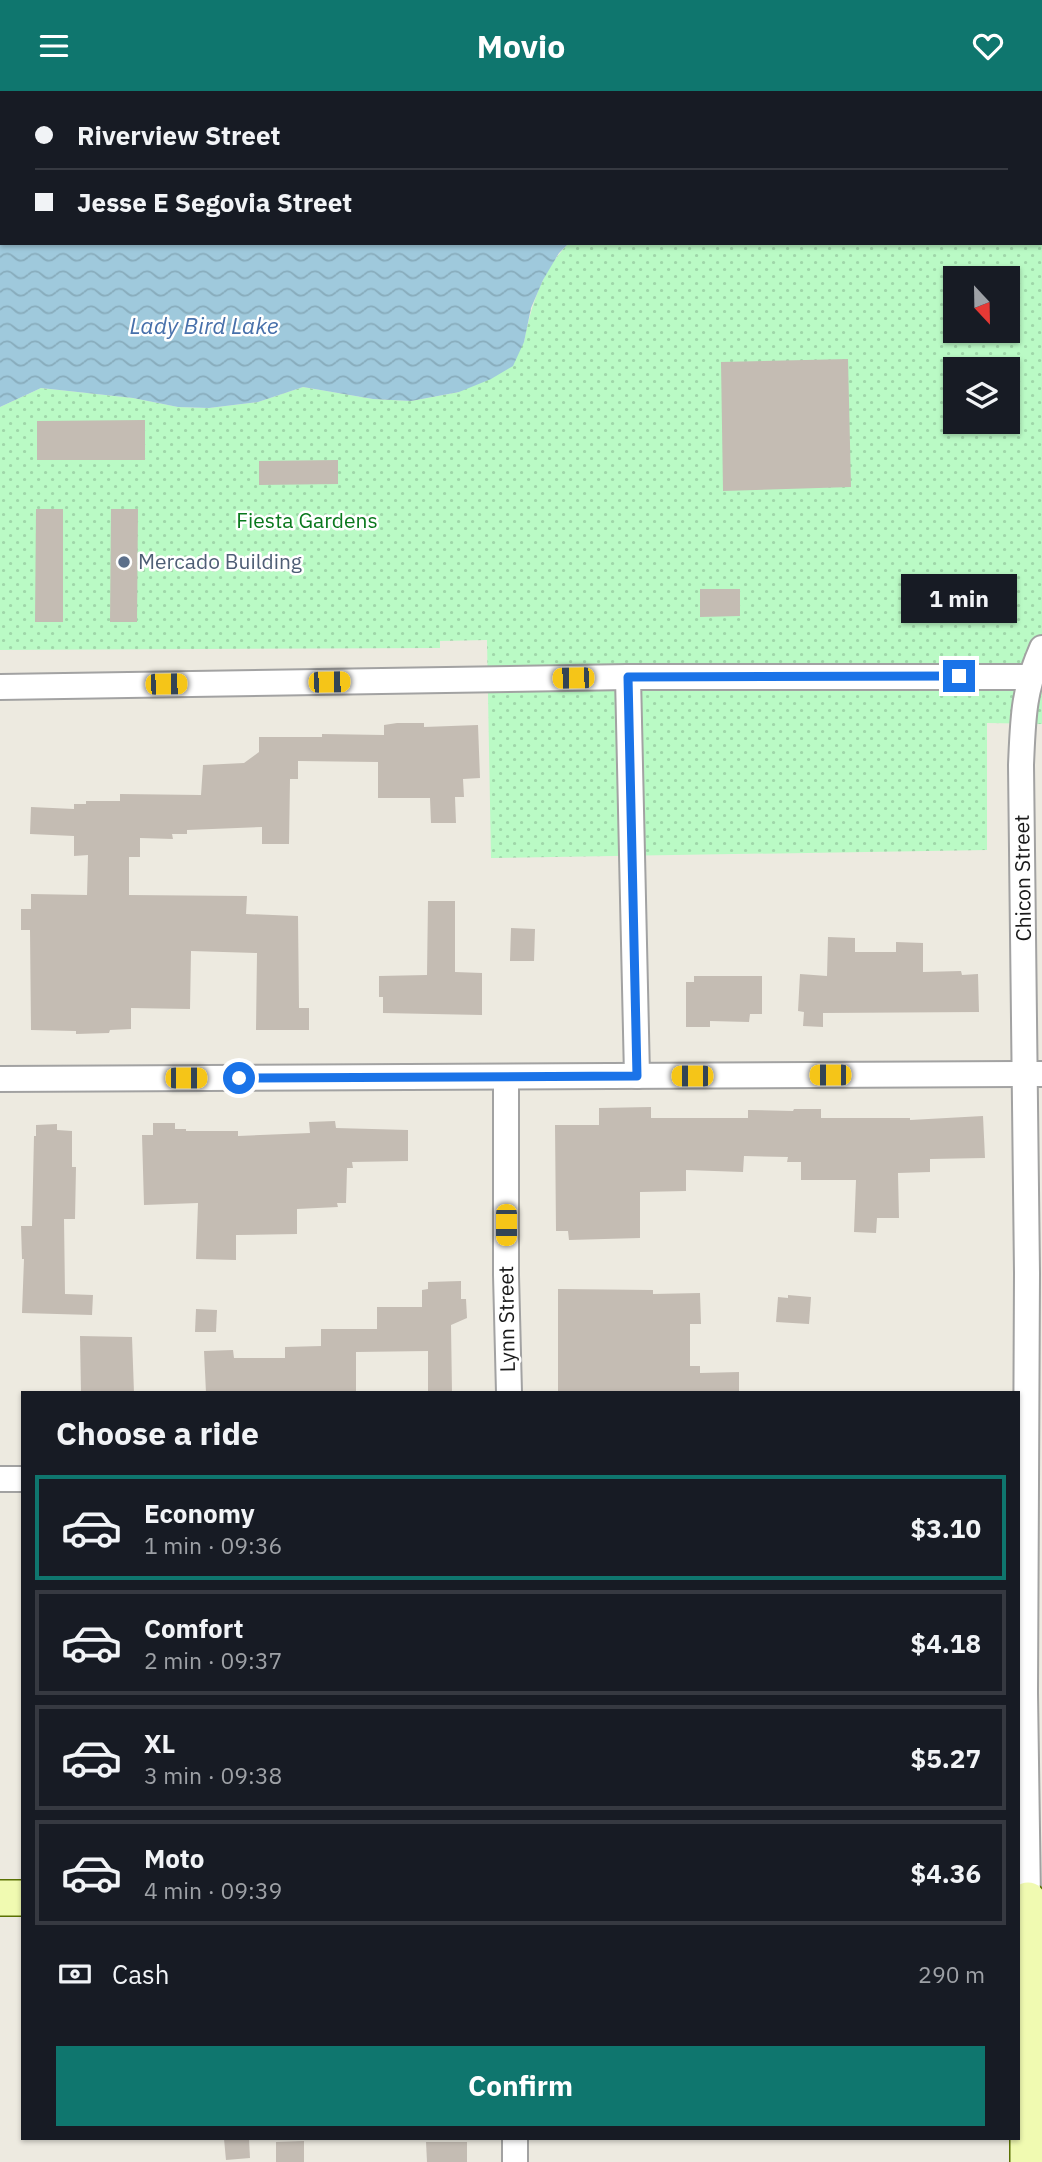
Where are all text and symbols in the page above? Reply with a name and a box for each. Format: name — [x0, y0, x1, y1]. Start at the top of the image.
text: Movio — [477, 25, 565, 67]
icon: menu — [35, 27, 73, 65]
icon: heart — [969, 27, 1007, 65]
text: Riverview Street — [77, 118, 281, 152]
text: Jesse E Segovia Street — [77, 185, 352, 219]
north arrow — [943, 266, 1020, 343]
map controls — [943, 266, 1020, 434]
water label: Lady Bird Lake — [130, 310, 279, 340]
button: layers — [943, 357, 1020, 434]
park label: Fiesta Gardens — [236, 506, 378, 534]
place label: Mercado Building — [138, 547, 302, 575]
marker: Mercado Building — [116, 554, 132, 570]
callout: 1 min — [901, 575, 1017, 623]
text: 1 min — [929, 583, 989, 613]
route end — [943, 660, 975, 692]
car — [552, 667, 595, 689]
car — [308, 671, 351, 693]
car — [145, 673, 188, 695]
street label: Chicon Street — [1007, 814, 1037, 942]
route start — [223, 1062, 255, 1094]
car — [810, 1065, 852, 1086]
car — [672, 1066, 714, 1087]
car — [166, 1068, 208, 1089]
car — [496, 1204, 517, 1246]
street label: Lynn Street — [491, 1265, 521, 1373]
text: Choose a ride — [56, 1412, 259, 1454]
icon: car — [60, 1496, 123, 1559]
text: Economy — [144, 1496, 255, 1530]
text: $3.10 — [911, 1511, 981, 1545]
text: 1 min · 09:36 — [144, 1530, 282, 1560]
icon: car — [60, 1611, 123, 1674]
text: Comfort — [144, 1611, 243, 1645]
text: $4.18 — [911, 1626, 981, 1660]
text: 2 min · 09:37 — [144, 1645, 282, 1675]
icon: car — [60, 1726, 123, 1789]
text: XL — [144, 1726, 175, 1760]
text: $5.27 — [911, 1741, 981, 1775]
text: 3 min · 09:38 — [144, 1760, 282, 1790]
icon: car — [60, 1841, 123, 1904]
text: Moto — [144, 1841, 204, 1875]
text: $4.36 — [911, 1856, 981, 1890]
text: 4 min · 09:39 — [144, 1875, 282, 1905]
icon: cash — [56, 1955, 94, 1993]
text: Cash — [112, 1957, 169, 1991]
text: 290 m — [918, 1959, 985, 1989]
button: Confirm — [56, 2046, 985, 2126]

